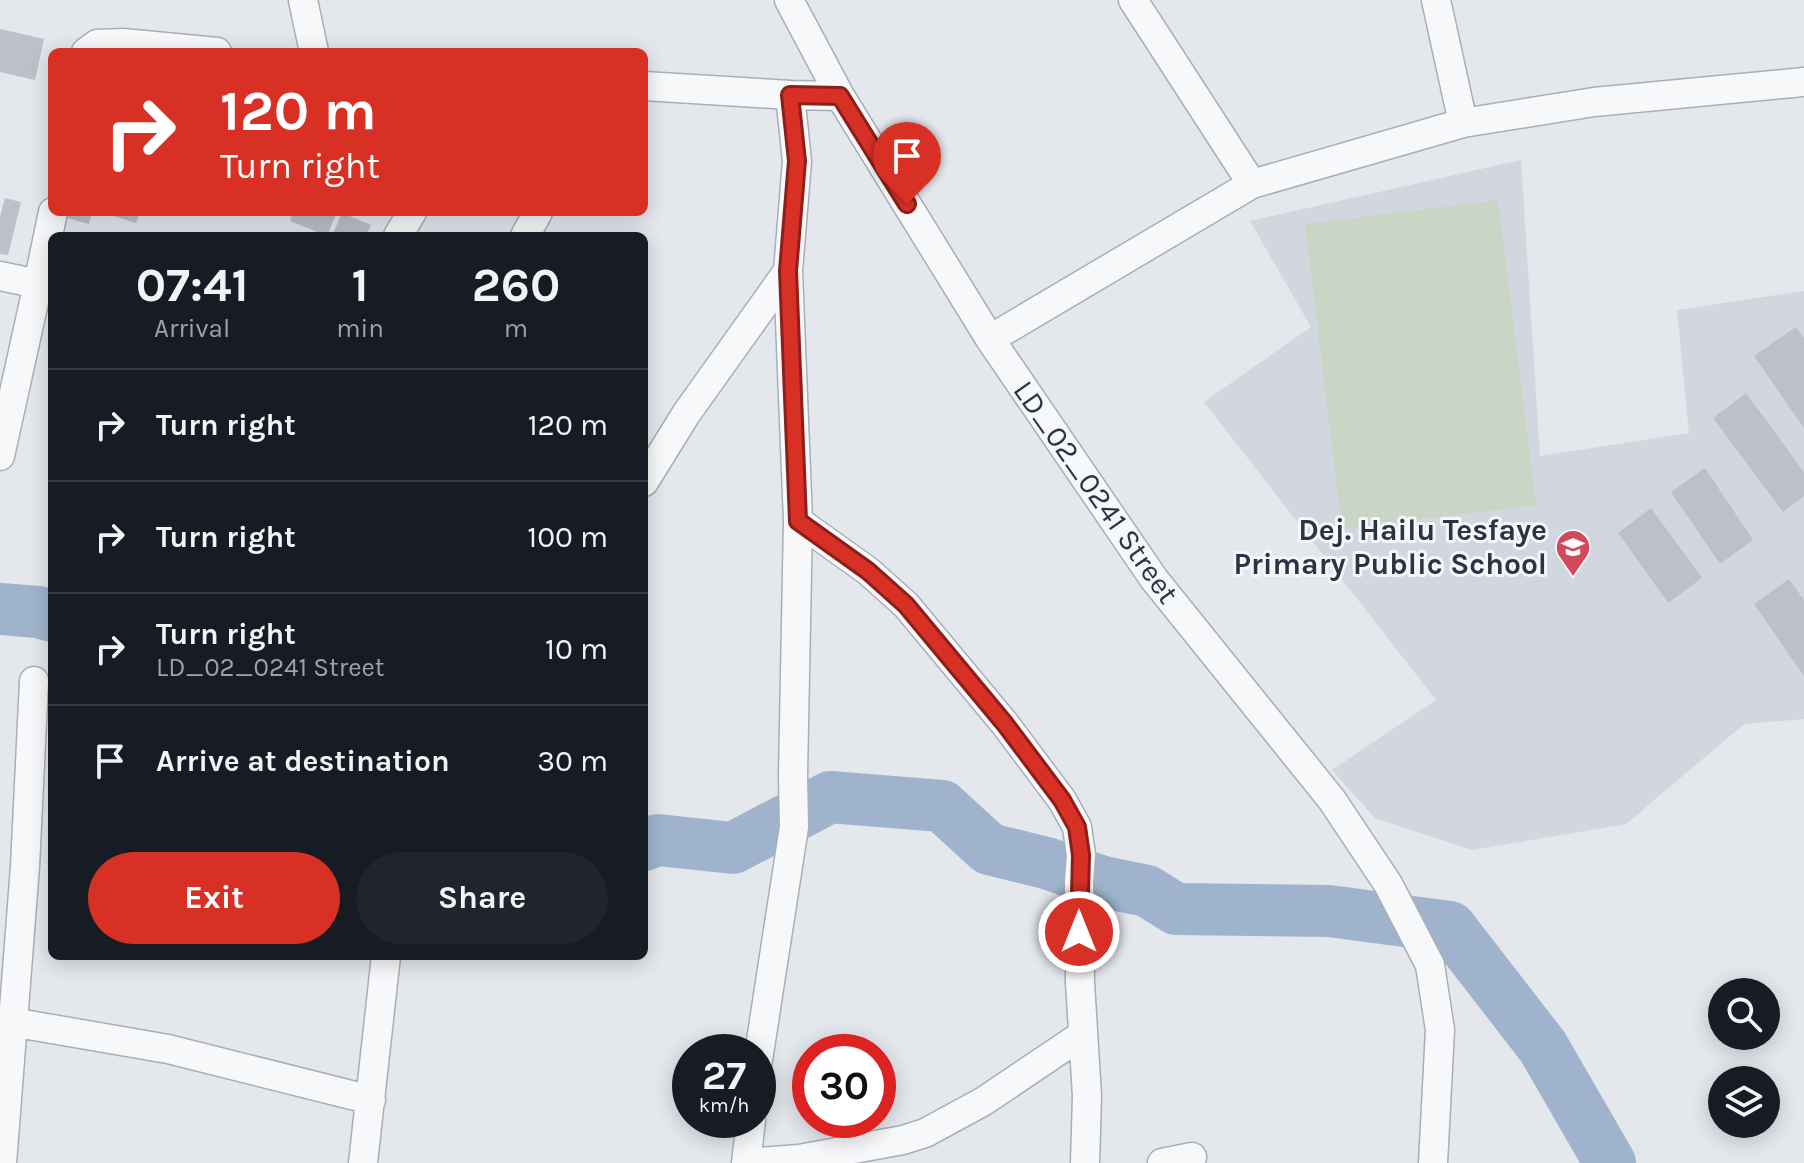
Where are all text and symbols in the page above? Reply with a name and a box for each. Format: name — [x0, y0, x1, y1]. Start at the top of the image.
text: 120 m — [220, 78, 377, 143]
icon: right — [88, 80, 192, 184]
pin — [873, 122, 941, 204]
icon: arrive — [885, 134, 929, 178]
text: Turn right — [220, 145, 380, 187]
text: 07:41 — [136, 257, 249, 313]
text: 1 — [352, 257, 369, 313]
text: 260 — [472, 257, 560, 313]
text: Arrival — [154, 313, 230, 344]
text: min — [336, 313, 384, 344]
text: m — [504, 313, 528, 344]
street label: LD_02_0241 Street — [1006, 374, 1186, 610]
icon: right — [88, 403, 132, 447]
text: Turn right — [156, 407, 296, 443]
text: 120 m — [528, 407, 608, 443]
place label: Dej. Hailu Tesfaye Primary Public School — [1234, 512, 1547, 582]
icon: right — [88, 515, 132, 559]
text: Turn right — [156, 519, 296, 555]
text: 100 m — [527, 519, 608, 555]
school or university icon: Dej. Hailu Tesfaye Primary Public School — [1554, 528, 1592, 578]
text: Turn right — [156, 616, 296, 652]
icon: right — [88, 627, 132, 671]
text: 10 m — [545, 631, 608, 667]
text: LD_02_0241 Street — [156, 652, 385, 683]
icon: arrive — [88, 739, 132, 783]
text: Arrive at destination — [156, 743, 450, 779]
text: 30 m — [537, 743, 608, 779]
button: Exit — [88, 852, 340, 944]
button: Share — [356, 852, 608, 944]
position arrow — [1037, 890, 1121, 974]
map controls — [1708, 978, 1780, 1138]
button: search — [1708, 978, 1780, 1050]
speed limit sign: 30 — [792, 1034, 896, 1138]
text: 27 — [702, 1052, 746, 1099]
button: layers — [1708, 1066, 1780, 1138]
text: km/h — [699, 1094, 749, 1117]

